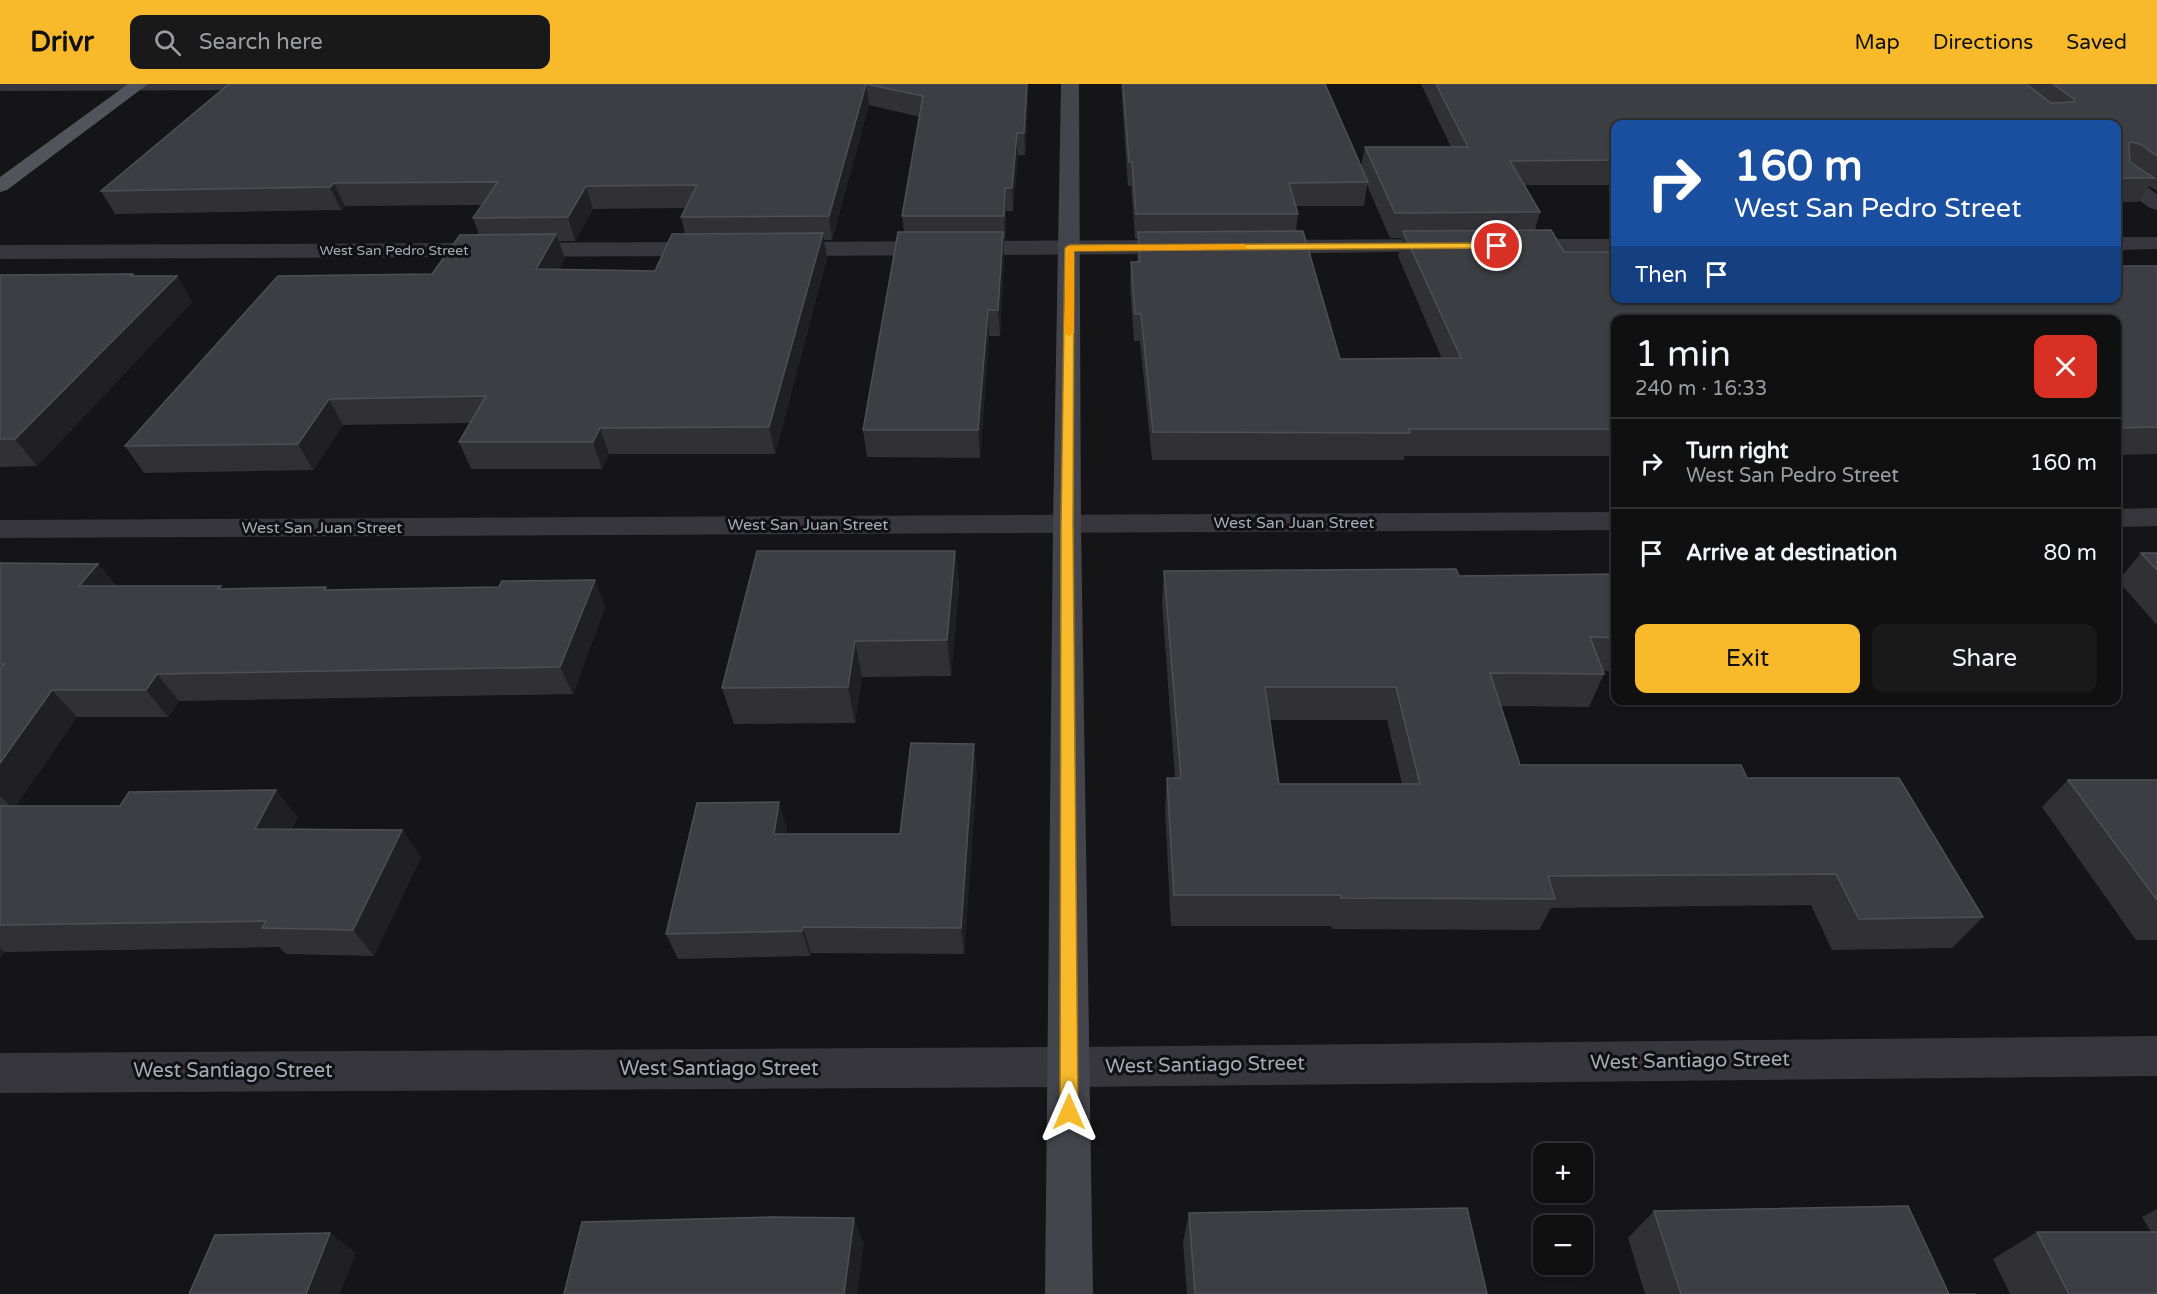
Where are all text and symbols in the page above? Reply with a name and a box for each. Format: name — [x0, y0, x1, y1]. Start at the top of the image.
search box — [130, 15, 550, 69]
text: Drivr — [30, 25, 94, 59]
icon: search — [151, 26, 184, 59]
text: Search here — [199, 29, 323, 55]
text: Map — [1854, 30, 1900, 55]
text: Directions — [1933, 30, 2033, 55]
text: Saved — [2066, 30, 2127, 55]
text: 160 m — [1734, 141, 1863, 192]
icon: right — [1635, 144, 1713, 222]
text: West San Pedro Street — [1734, 192, 2021, 225]
pin — [1471, 220, 1522, 271]
icon: arrive — [1480, 229, 1513, 262]
street label: West San Pedro Street — [319, 242, 469, 259]
icon: arrive — [1700, 258, 1733, 291]
text: Then — [1635, 262, 1688, 288]
text: 1 min — [1635, 333, 1731, 376]
button: close — [2034, 335, 2097, 398]
text: 240 m · 16:33 — [1635, 377, 1767, 401]
text: Turn right — [1686, 438, 1788, 464]
icon: right — [1635, 447, 1668, 480]
text: 160 m — [2030, 450, 2097, 476]
text: West San Pedro Street — [1686, 464, 1899, 488]
street label: West San Juan Street — [1214, 513, 1374, 533]
street label: West San Juan Street — [728, 515, 888, 535]
street label: West San Juan Street — [242, 518, 402, 538]
icon: arrive — [1635, 537, 1668, 570]
text: Arrive at destination — [1686, 540, 1897, 566]
text: 80 m — [2043, 540, 2097, 566]
button: Exit — [1635, 624, 1860, 693]
button: Share — [1872, 624, 2097, 693]
street label: West Santiago Street — [1590, 1047, 1790, 1075]
street label: West Santiago Street — [1105, 1051, 1305, 1079]
street label: West Santiago Street — [619, 1057, 819, 1081]
street label: West Santiago Street — [133, 1059, 333, 1083]
position arrow — [1037, 1080, 1101, 1144]
map controls — [1533, 1143, 1593, 1275]
button: + — [1533, 1143, 1593, 1203]
button: − — [1533, 1215, 1593, 1275]

